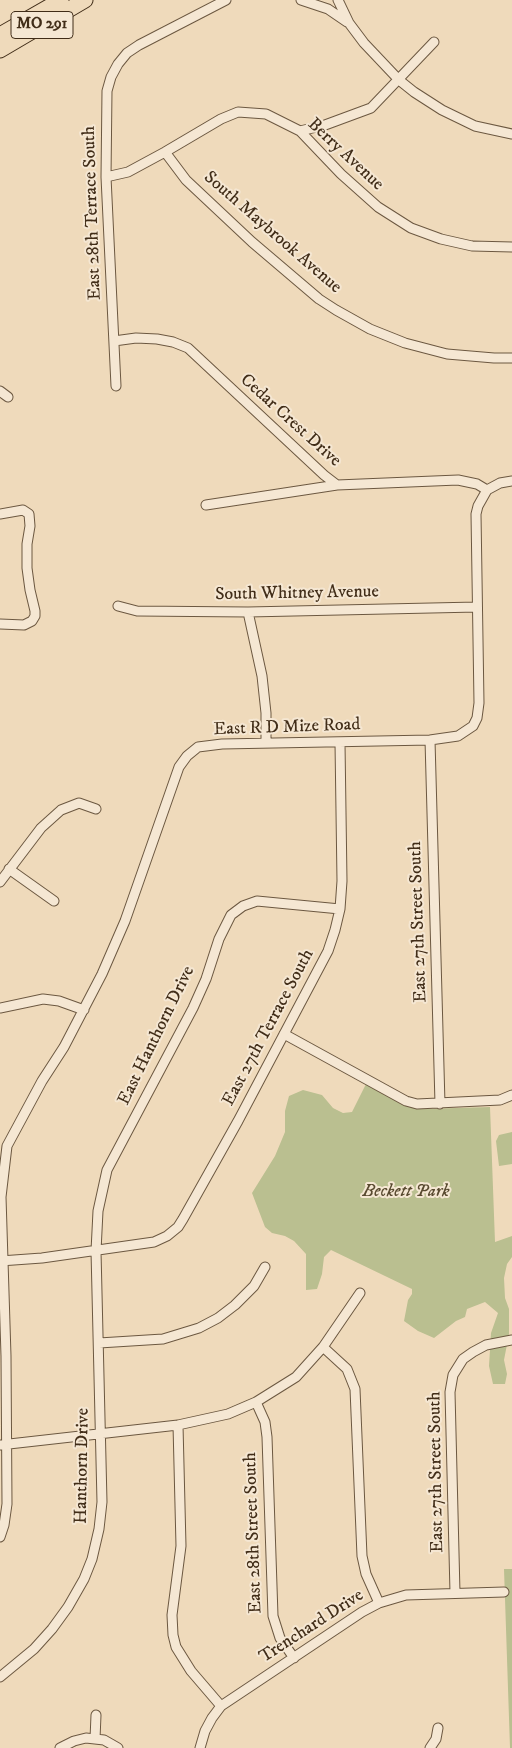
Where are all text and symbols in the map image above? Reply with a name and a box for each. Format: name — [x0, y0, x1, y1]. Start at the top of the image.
road number: MO 291 — [11, 12, 73, 38]
street label: Berry Avenue — [302, 114, 388, 196]
street label: East 28th Terrace South — [79, 125, 107, 301]
street label: South Maybrook Avenue — [199, 167, 345, 299]
street label: Cedar Crest Drive — [235, 370, 345, 472]
street label: South Whitney Avenue — [215, 582, 379, 606]
street label: East R D Mize Road — [213, 715, 361, 741]
street label: East 27th Street South — [405, 841, 433, 1003]
street label: East 27th Terrace South — [219, 946, 319, 1110]
street label: East Hanthorn Drive — [114, 963, 200, 1109]
park label: Beckett Park — [362, 1181, 450, 1203]
street label: East 27th Street South — [425, 1391, 449, 1553]
street label: Hanthorn Drive — [71, 1408, 95, 1524]
street label: East 28th Street South — [240, 1452, 268, 1614]
street label: Trenchard Drive — [256, 1585, 368, 1669]

